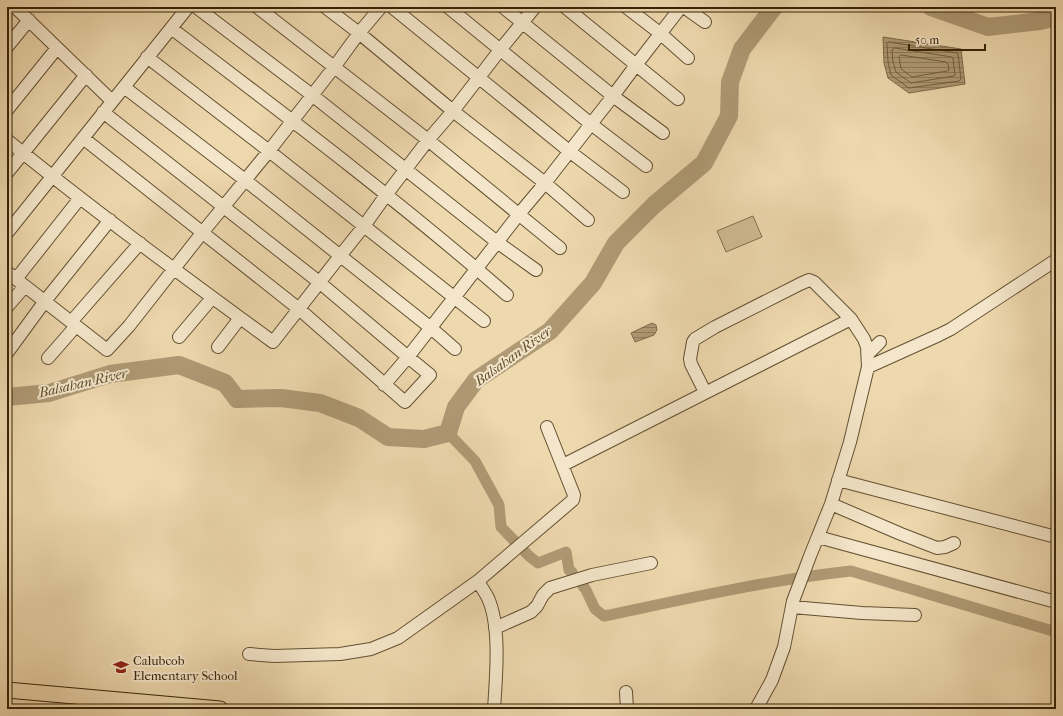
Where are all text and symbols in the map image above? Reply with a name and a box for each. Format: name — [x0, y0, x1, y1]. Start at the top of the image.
scale bar — [909, 26, 985, 52]
text: 50 m — [915, 33, 939, 47]
water label: Balsahan River — [471, 321, 556, 390]
water label: Balsahan River — [36, 364, 131, 402]
place label: Calubcob Elementary School — [133, 653, 238, 683]
school or university icon: Calubcob Elementary School — [112, 658, 130, 676]

